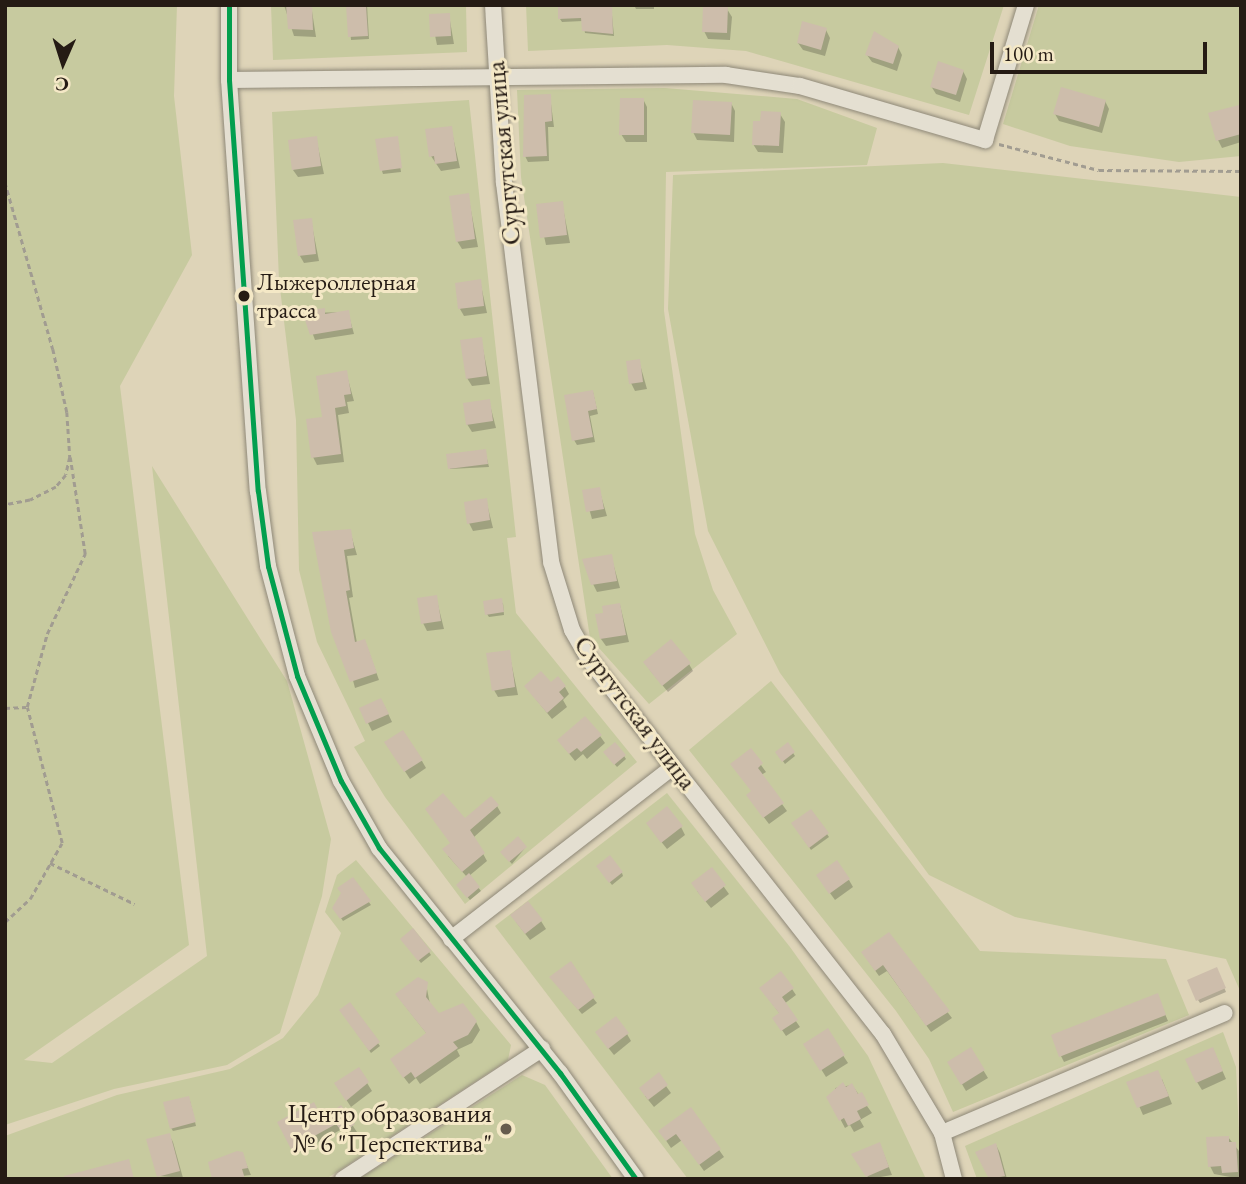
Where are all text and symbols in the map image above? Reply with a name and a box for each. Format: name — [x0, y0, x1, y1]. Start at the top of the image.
north arrow — [28, 28, 98, 98]
scale bar — [994, 28, 1211, 72]
text: 100 m — [1003, 40, 1054, 67]
street label: Сургутская улица — [480, 60, 528, 246]
text: С — [54, 72, 69, 97]
place label: Лыжероллерная трасса — [257, 268, 416, 324]
marker: Лыжероллерная трасса — [237, 289, 251, 303]
street label: Сургутская улица — [567, 630, 703, 796]
place label: Центр образования № 6 "Перспектива" — [287, 1098, 492, 1160]
marker: Центр образования № 6 "Перспектива" — [498, 1121, 514, 1137]

